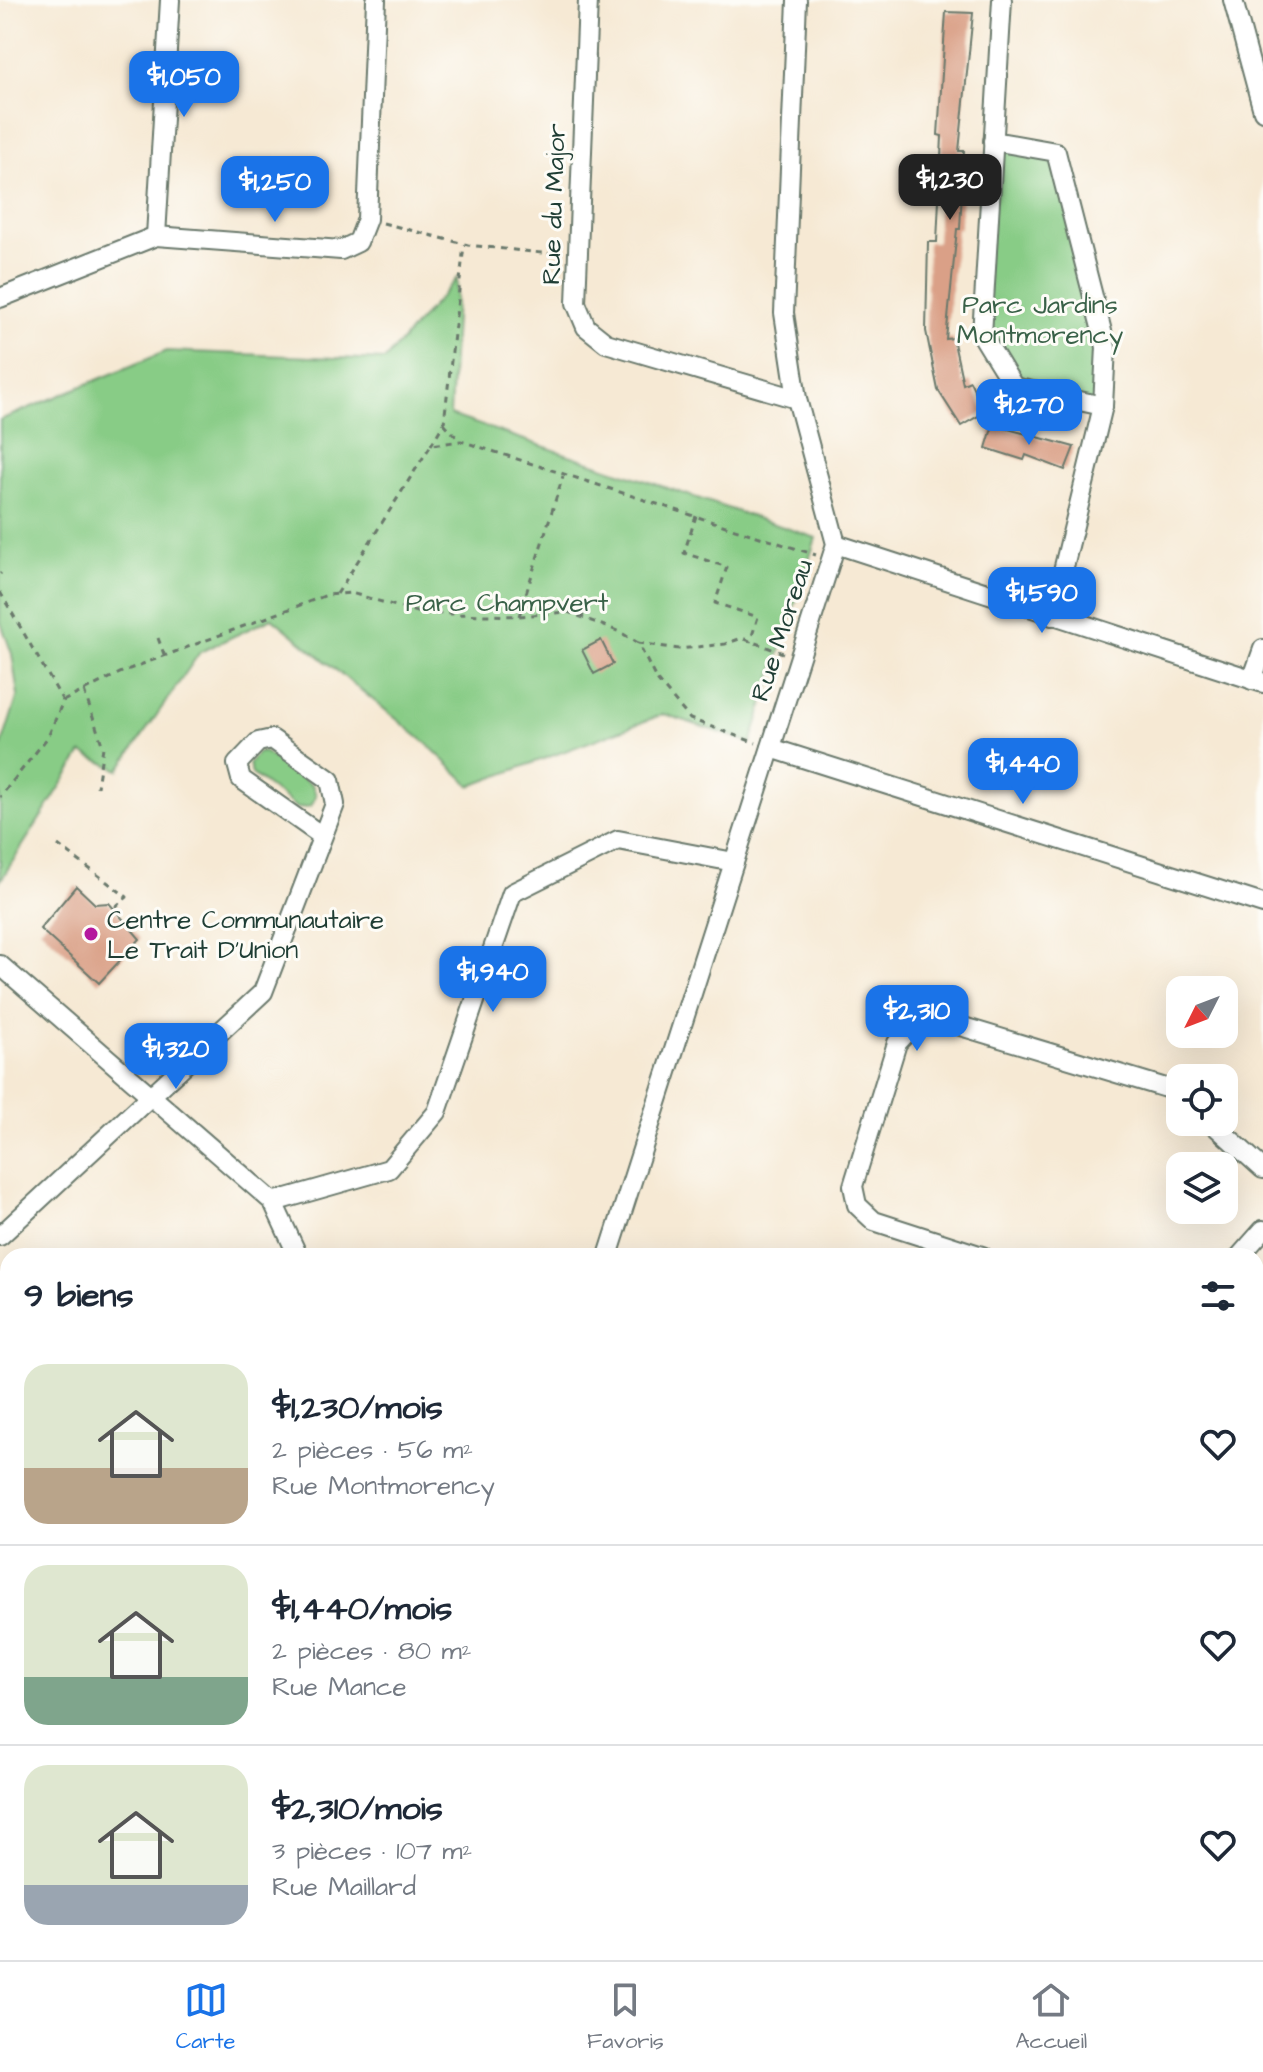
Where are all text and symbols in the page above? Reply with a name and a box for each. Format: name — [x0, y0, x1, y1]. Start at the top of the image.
pin: $1,050 — [119, 51, 249, 119]
text: $1,050 — [147, 59, 221, 95]
street label: Rue du Major — [533, 123, 575, 285]
pin: $1,230 — [885, 154, 1015, 222]
pin: $1,250 — [210, 156, 340, 224]
text: $1,230 — [917, 162, 983, 198]
text: $1,250 — [239, 164, 311, 200]
park label: Parc Jardins Montmorency — [957, 287, 1123, 355]
pin: $1,270 — [964, 379, 1094, 447]
text: $1,270 — [994, 387, 1064, 423]
street label: Rue Moreau — [742, 555, 822, 706]
pin: $1,590 — [977, 567, 1107, 635]
text: $1,590 — [1006, 575, 1078, 611]
park label: Parc Champvert — [406, 585, 609, 621]
pin: $1,440 — [958, 738, 1088, 806]
text: $1,440 — [986, 746, 1060, 782]
place label: Centre Communautaire Le Trait D'Union — [107, 902, 384, 968]
marker: Centre Communautaire Le Trait D'Union — [82, 925, 100, 943]
pin: $1,940 — [428, 946, 558, 1014]
text: $1,940 — [457, 954, 529, 990]
north arrow — [1166, 976, 1238, 1048]
map controls — [1166, 976, 1238, 1224]
pin: $2,310 — [852, 985, 982, 1053]
text: $2,310 — [884, 993, 950, 1029]
pin: $1,320 — [111, 1023, 241, 1091]
text: $1,320 — [143, 1031, 209, 1067]
button: locate — [1166, 1064, 1238, 1136]
button: layers — [1166, 1152, 1238, 1224]
text: 9 biens — [24, 1272, 134, 1320]
icon: filters — [1196, 1274, 1240, 1318]
text: $1,230/mois — [272, 1384, 443, 1432]
icon: home — [88, 1396, 184, 1492]
icon: heart — [1196, 1422, 1240, 1466]
text: 2 pièces · 56 m² — [272, 1432, 473, 1468]
text: Rue Montmorency — [272, 1468, 495, 1504]
text: $1,440/mois — [272, 1585, 452, 1633]
icon: home — [88, 1597, 184, 1693]
icon: heart — [1196, 1623, 1240, 1667]
text: 2 pièces · 80 m² — [272, 1633, 471, 1669]
text: Rue Mance — [272, 1669, 406, 1705]
text: $2,310/mois — [272, 1785, 443, 1833]
icon: home — [88, 1797, 184, 1893]
icon: heart — [1196, 1823, 1240, 1867]
text: 3 pièces · 107 m² — [272, 1833, 472, 1869]
text: Rue Maillard — [272, 1869, 416, 1905]
tab: Carte — [176, 1978, 236, 2057]
tab: Favoris — [587, 1978, 664, 2057]
tab: Accueil — [1015, 1978, 1087, 2057]

